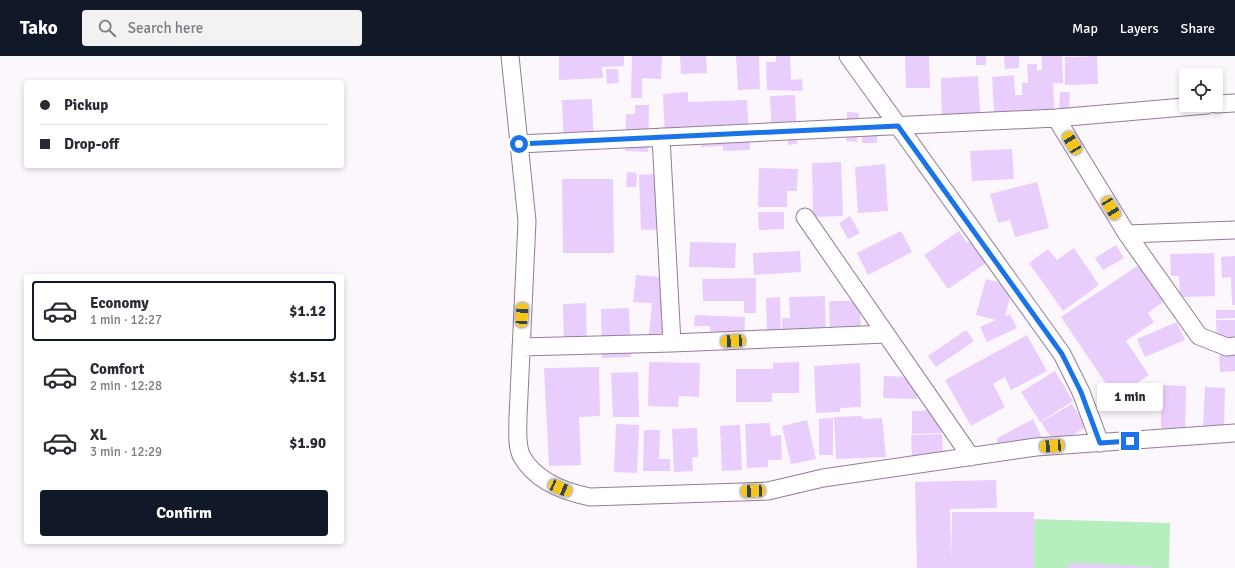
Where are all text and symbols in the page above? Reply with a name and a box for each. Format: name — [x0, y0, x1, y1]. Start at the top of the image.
search box — [82, 10, 362, 46]
text: Tako — [20, 16, 58, 40]
icon: search — [96, 17, 118, 39]
text: Search here — [128, 19, 203, 37]
text: Map — [1072, 20, 1098, 37]
text: Layers — [1120, 20, 1159, 37]
text: Share — [1181, 20, 1215, 37]
map controls — [1179, 68, 1223, 112]
button: locate — [1179, 68, 1223, 112]
text: Pickup — [64, 96, 108, 114]
car — [1061, 130, 1083, 156]
text: Drop-off — [64, 135, 119, 153]
route start — [510, 135, 528, 153]
car — [1100, 195, 1122, 221]
icon: car — [42, 293, 78, 329]
text: Economy — [90, 294, 149, 312]
text: $1.12 — [289, 302, 326, 320]
car — [515, 303, 529, 327]
text: 1 min · 12:27 — [90, 312, 162, 328]
car — [721, 334, 745, 348]
icon: car — [42, 359, 78, 395]
text: Comfort — [90, 360, 144, 378]
text: $1.51 — [289, 368, 326, 386]
text: 2 min · 12:28 — [90, 378, 162, 394]
callout: 1 min — [1097, 383, 1163, 411]
text: 1 min — [1114, 389, 1146, 405]
icon: car — [42, 425, 78, 461]
text: XL — [90, 426, 107, 444]
route end — [1121, 432, 1139, 450]
text: $1.90 — [289, 434, 326, 452]
car — [1040, 439, 1064, 453]
text: 3 min · 12:29 — [90, 444, 162, 460]
car — [547, 478, 573, 498]
car — [741, 485, 765, 497]
button: Confirm — [40, 490, 328, 536]

